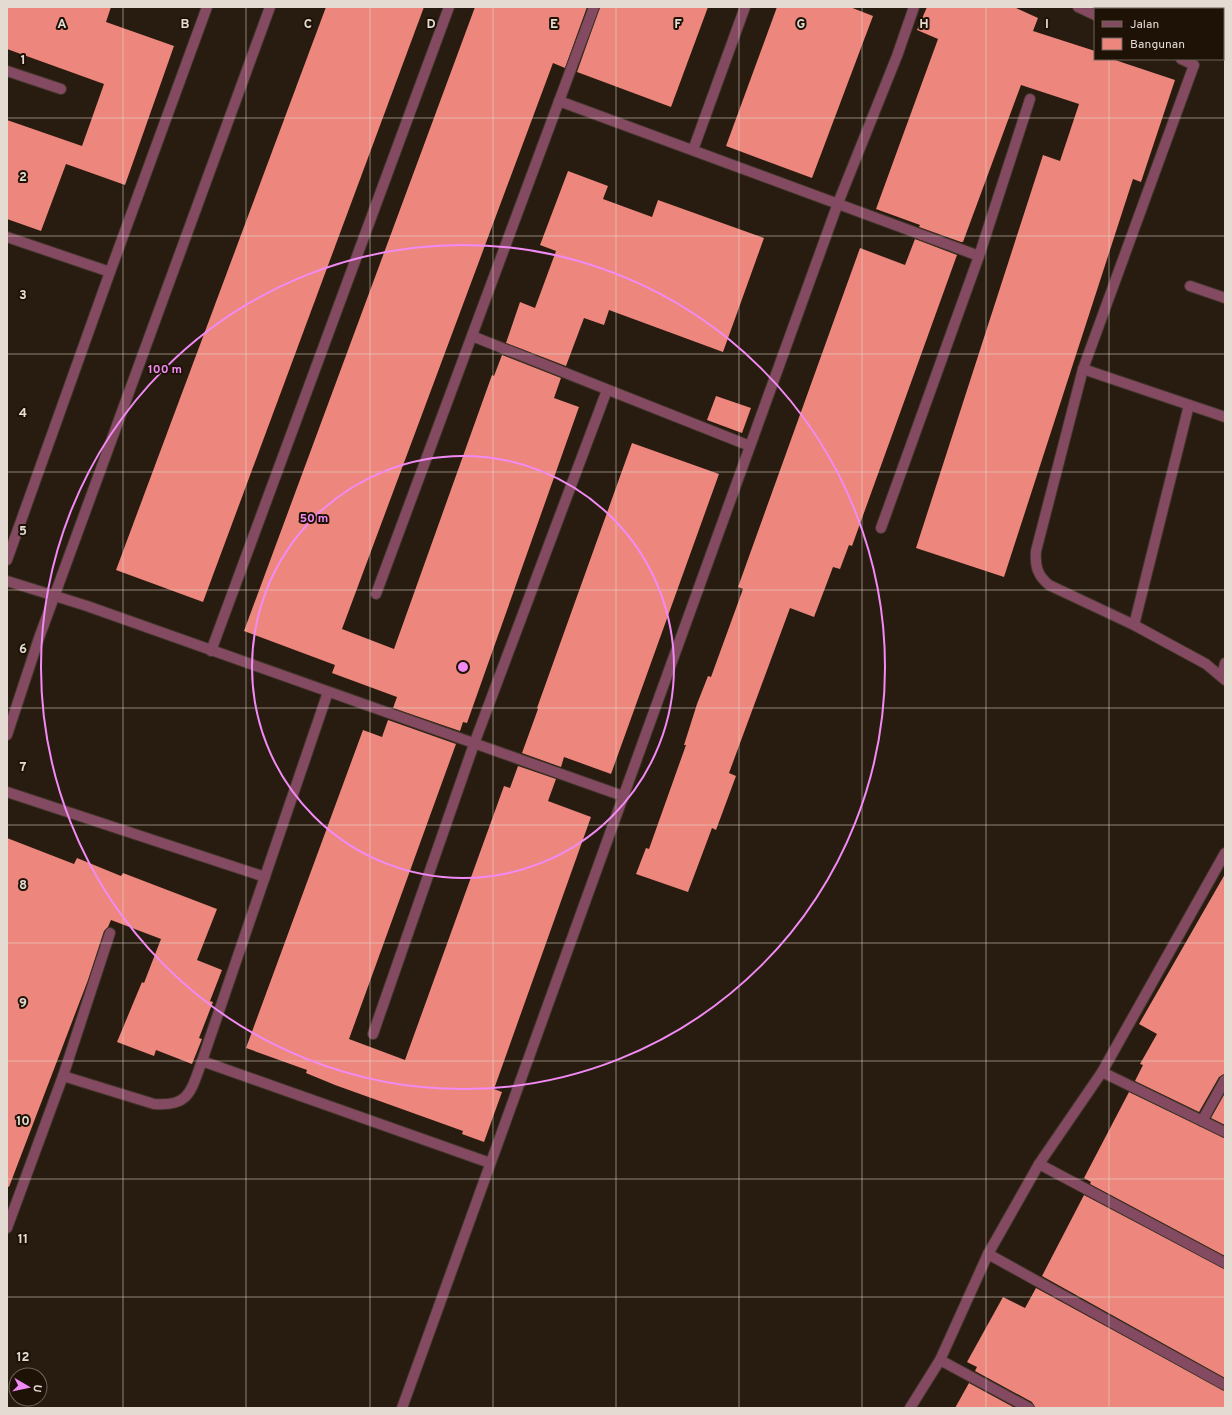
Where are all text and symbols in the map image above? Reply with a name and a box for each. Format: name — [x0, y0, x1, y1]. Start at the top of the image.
legend — [1094, 8, 1224, 60]
text: A — [57, 17, 67, 33]
text: B — [181, 17, 190, 33]
text: C — [304, 17, 312, 33]
text: D — [426, 17, 436, 33]
text: E — [550, 17, 558, 33]
text: F — [674, 17, 682, 33]
text: G — [797, 17, 806, 33]
text: H — [919, 17, 929, 33]
text: I — [1045, 17, 1049, 33]
text: Jalan — [1130, 17, 1159, 33]
text: Bangunan — [1130, 37, 1185, 53]
text: 1 — [20, 53, 26, 69]
text: 2 — [19, 170, 27, 186]
text: 3 — [19, 288, 27, 304]
text: 100 m — [148, 362, 182, 378]
text: 4 — [19, 406, 27, 422]
text: 50 m — [300, 511, 328, 527]
text: 5 — [19, 524, 27, 540]
text: 6 — [19, 642, 27, 658]
centre of rings — [456, 660, 470, 674]
text: 7 — [20, 760, 27, 776]
text: 8 — [19, 878, 27, 894]
text: 9 — [19, 996, 27, 1012]
text: 10 — [16, 1114, 30, 1130]
text: 11 — [18, 1232, 28, 1248]
text: 12 — [16, 1350, 30, 1366]
north arrow — [8, 1367, 48, 1407]
text: U — [29, 1383, 44, 1393]

